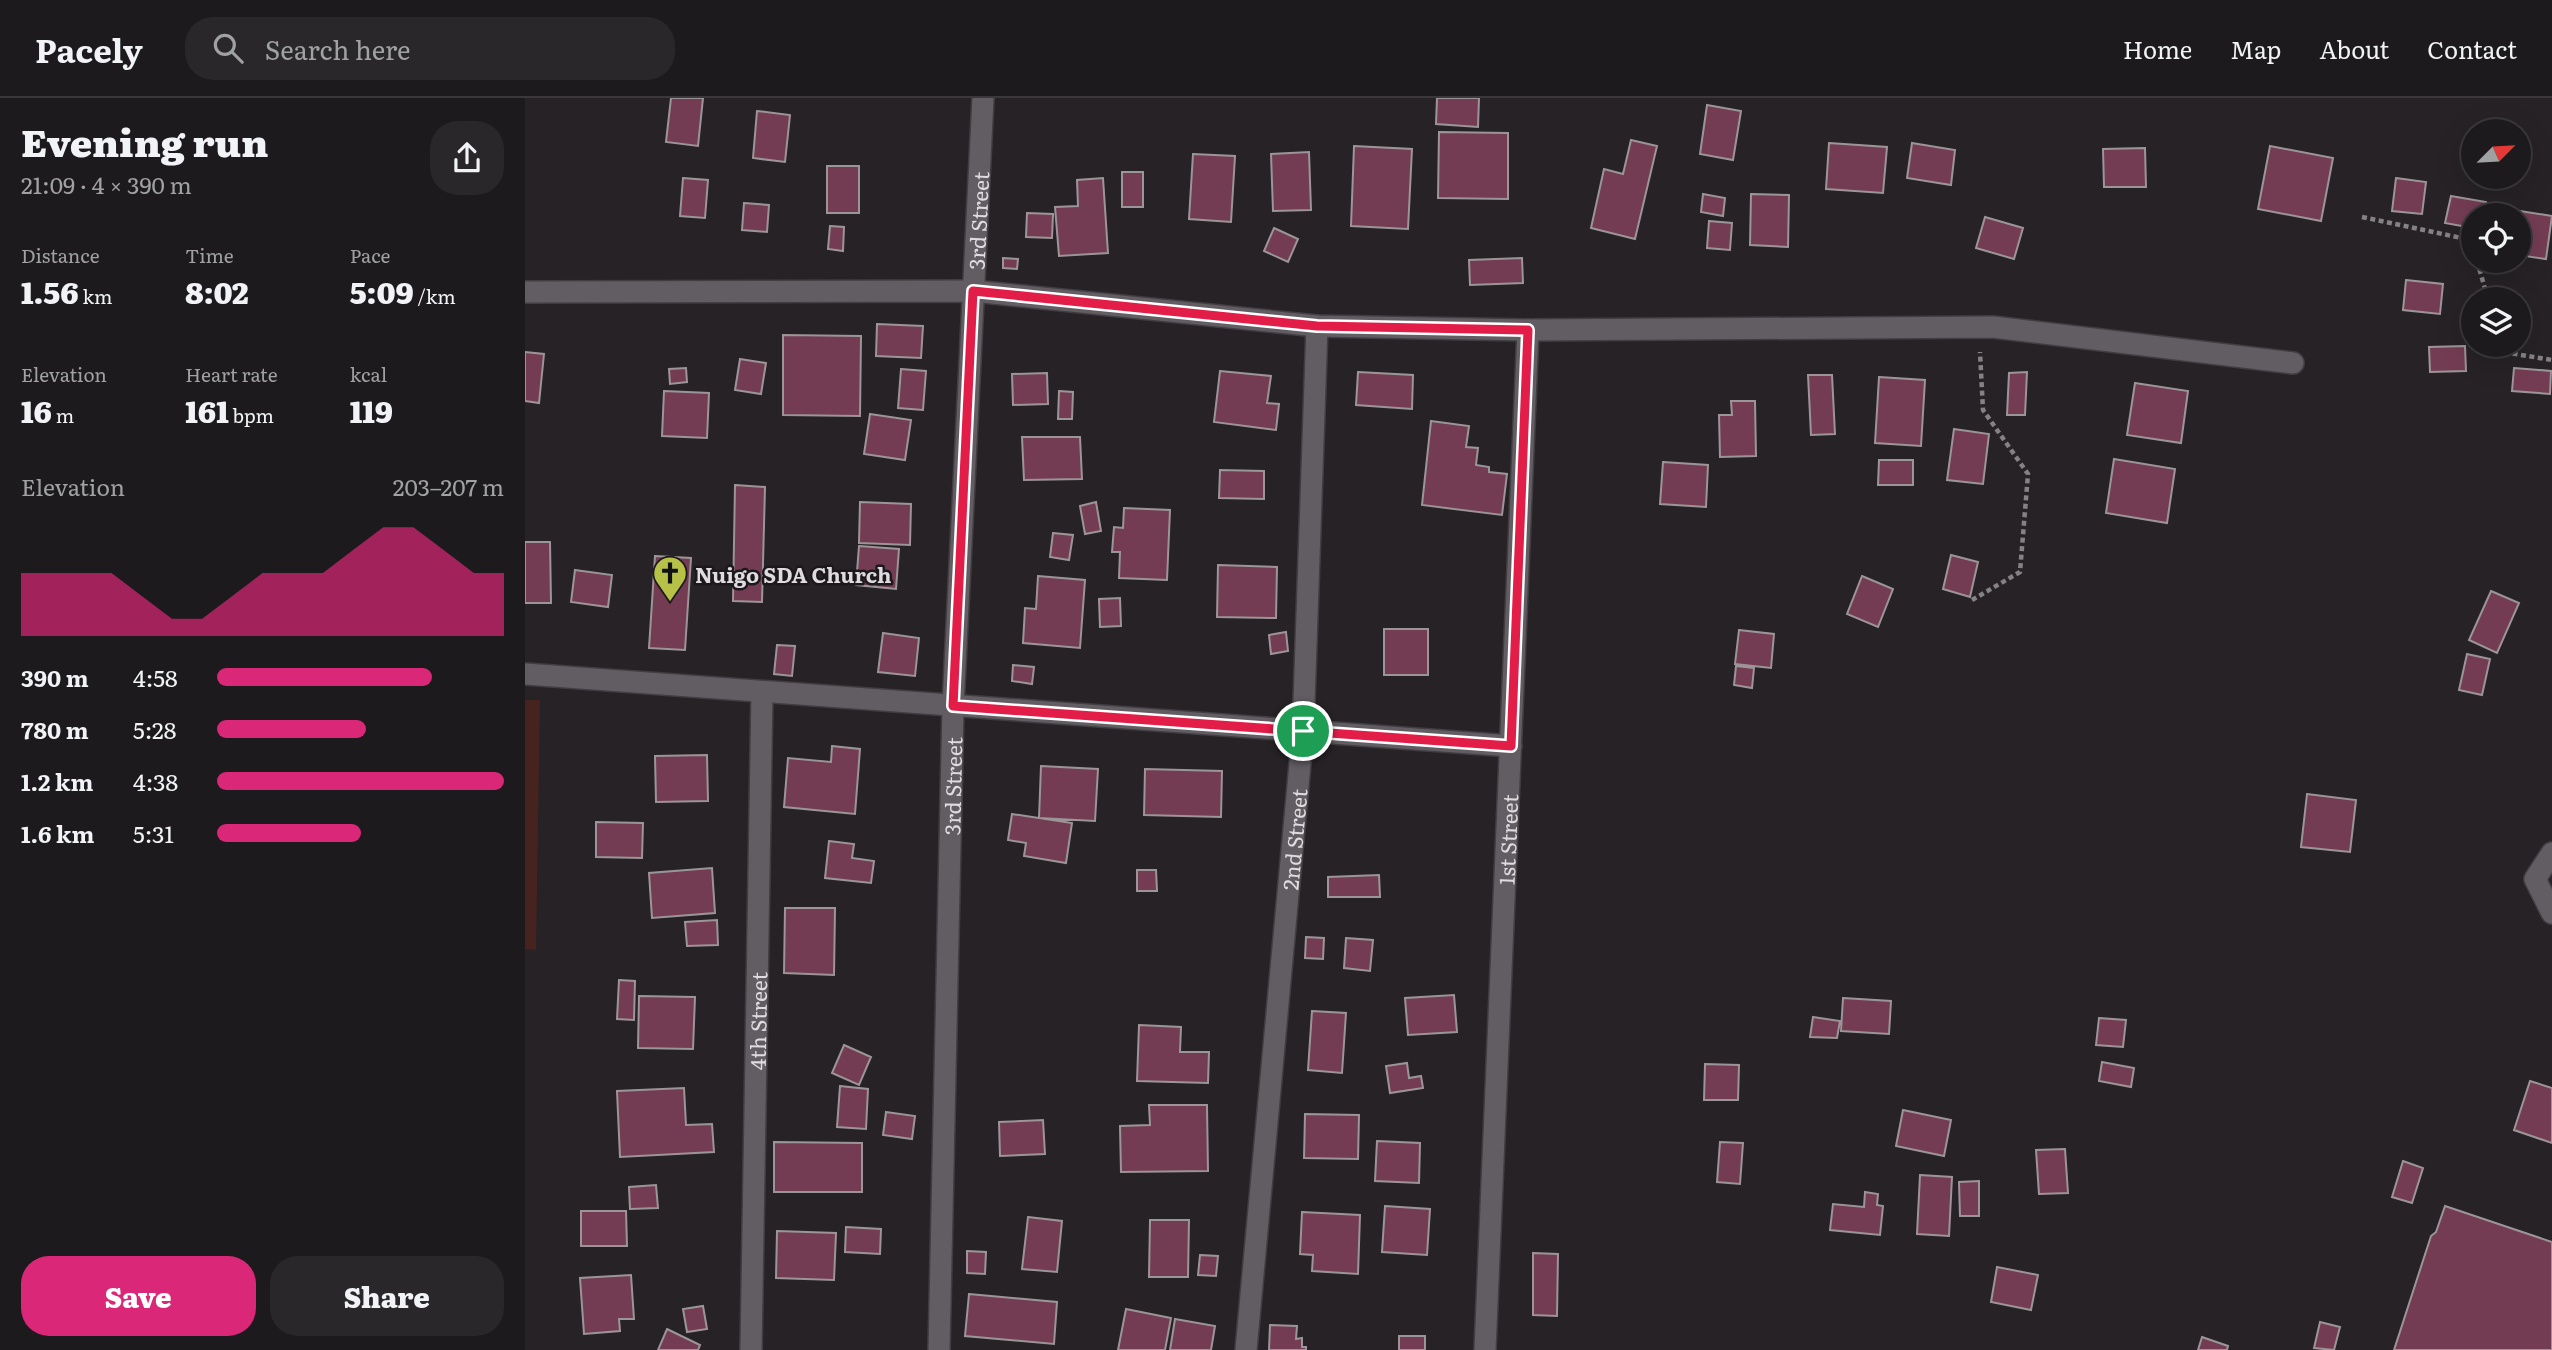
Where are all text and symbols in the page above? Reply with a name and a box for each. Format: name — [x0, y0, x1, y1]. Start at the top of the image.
search box — [185, 17, 675, 80]
text: Pacely — [35, 24, 143, 73]
icon: search — [209, 29, 247, 67]
text: Search here — [265, 29, 411, 68]
text: Home — [2123, 31, 2192, 66]
text: Map — [2230, 31, 2281, 66]
text: About — [2319, 31, 2389, 66]
text: Contact — [2427, 31, 2517, 66]
text: Evening run — [21, 112, 268, 169]
north arrow — [2461, 119, 2531, 189]
map controls — [2461, 119, 2531, 357]
button: share — [430, 121, 504, 195]
text: 21:09 · 4 × 390 m — [21, 167, 192, 201]
street label: 3rd Street — [959, 170, 995, 271]
button: locate — [2461, 203, 2531, 273]
text: Distance — [21, 241, 100, 269]
text: Time — [185, 241, 234, 269]
text: Pace — [350, 241, 390, 269]
text: 1.56 — [21, 269, 79, 313]
text: 8:02 — [185, 269, 249, 313]
text: 5:09 — [350, 269, 414, 313]
text: km — [79, 282, 112, 310]
text: /km — [414, 282, 456, 310]
button: layers — [2461, 287, 2531, 357]
text: Elevation — [21, 360, 107, 388]
text: Heart rate — [185, 360, 278, 388]
text: kcal — [350, 360, 387, 388]
text: 16 — [21, 388, 52, 432]
text: 161 — [185, 388, 229, 432]
text: 119 — [350, 388, 393, 432]
text: m — [52, 401, 74, 429]
text: bpm — [229, 401, 274, 429]
text: Elevation — [21, 469, 125, 503]
text: 203–207 m — [393, 469, 504, 503]
church icon: Nuigo SDA Church — [651, 554, 689, 603]
place label: Nuigo SDA Church — [695, 558, 892, 589]
text: 390 m — [21, 660, 89, 694]
text: 4:58 — [133, 660, 178, 694]
pin — [1273, 701, 1333, 761]
text: 780 m — [21, 712, 89, 746]
text: 5:28 — [133, 712, 176, 746]
icon: arrive — [1284, 712, 1322, 750]
street label: 3rd Street — [935, 736, 968, 836]
text: 1.2 km — [21, 764, 93, 798]
text: 4:38 — [133, 764, 178, 798]
street label: 2nd Street — [1273, 787, 1313, 891]
street label: 1st Street — [1489, 793, 1524, 885]
text: 1.6 km — [21, 816, 94, 850]
text: 5:31 — [133, 816, 174, 850]
street label: 4th Street — [740, 971, 773, 1070]
button: Save — [21, 1256, 256, 1336]
button: Share — [270, 1256, 504, 1336]

